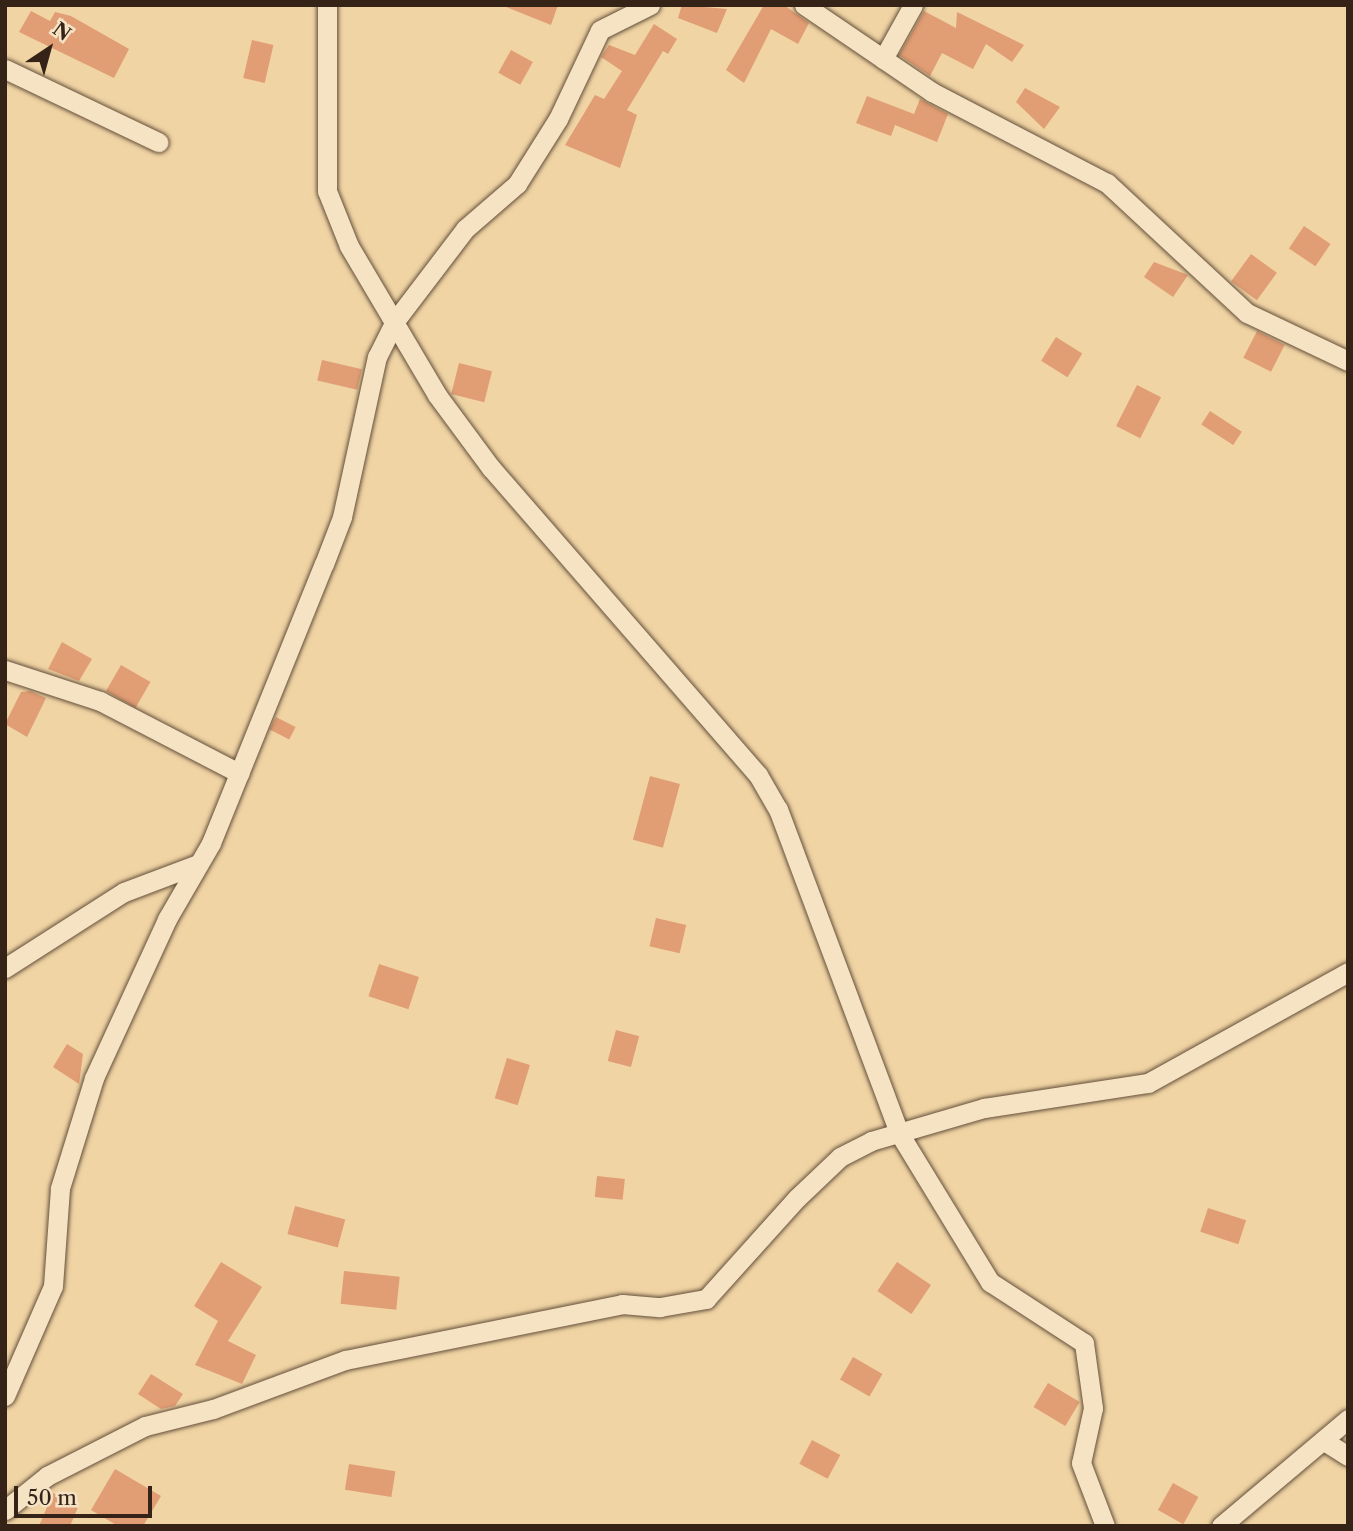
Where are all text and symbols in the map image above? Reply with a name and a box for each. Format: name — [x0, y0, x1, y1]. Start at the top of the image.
north arrow — [14, 14, 84, 84]
text: N — [48, 17, 75, 46]
scale bar — [18, 1472, 156, 1516]
text: 50 m — [27, 1485, 77, 1510]

